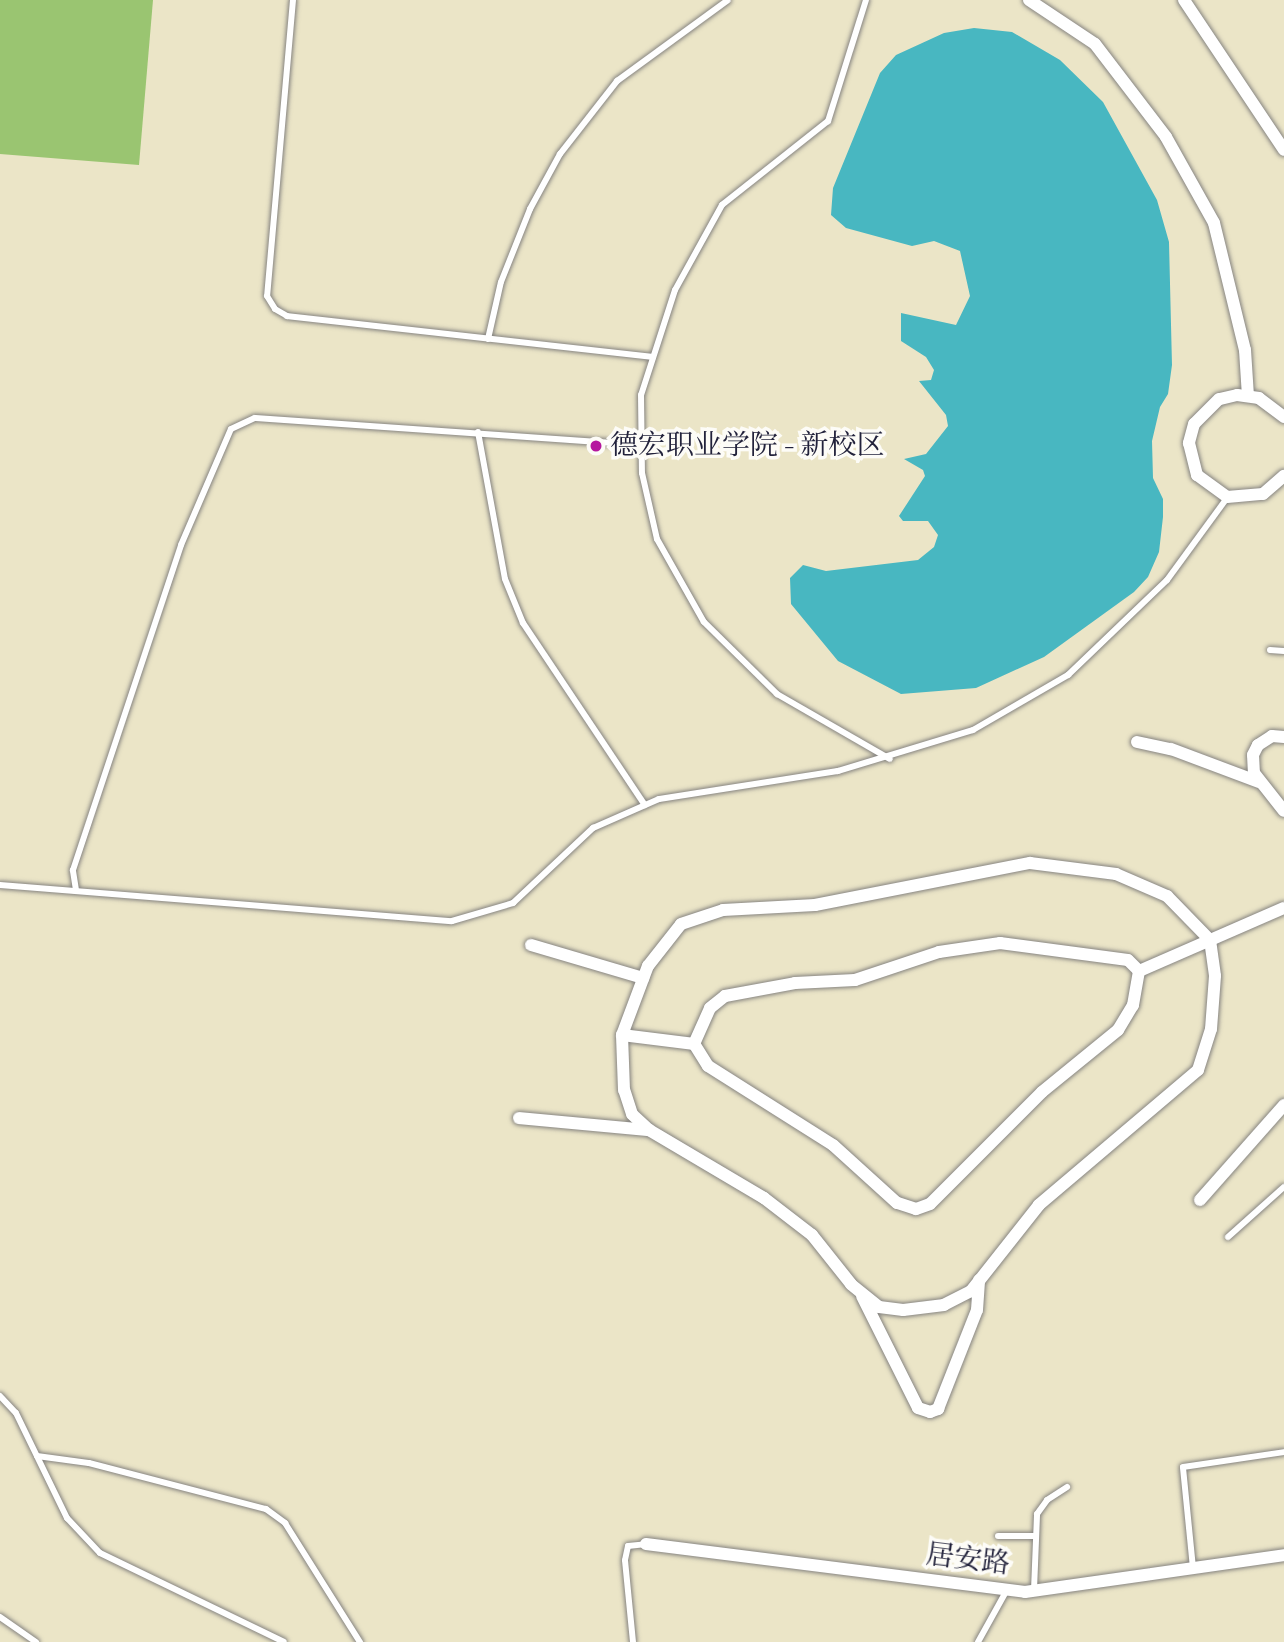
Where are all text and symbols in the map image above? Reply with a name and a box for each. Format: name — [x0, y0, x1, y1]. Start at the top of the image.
place label: 德宏职业学院 - 新校区 — [610, 429, 885, 463]
marker: 德宏职业学院 - 新校区 — [588, 438, 604, 454]
street label: 居安路 — [924, 1538, 1012, 1582]

